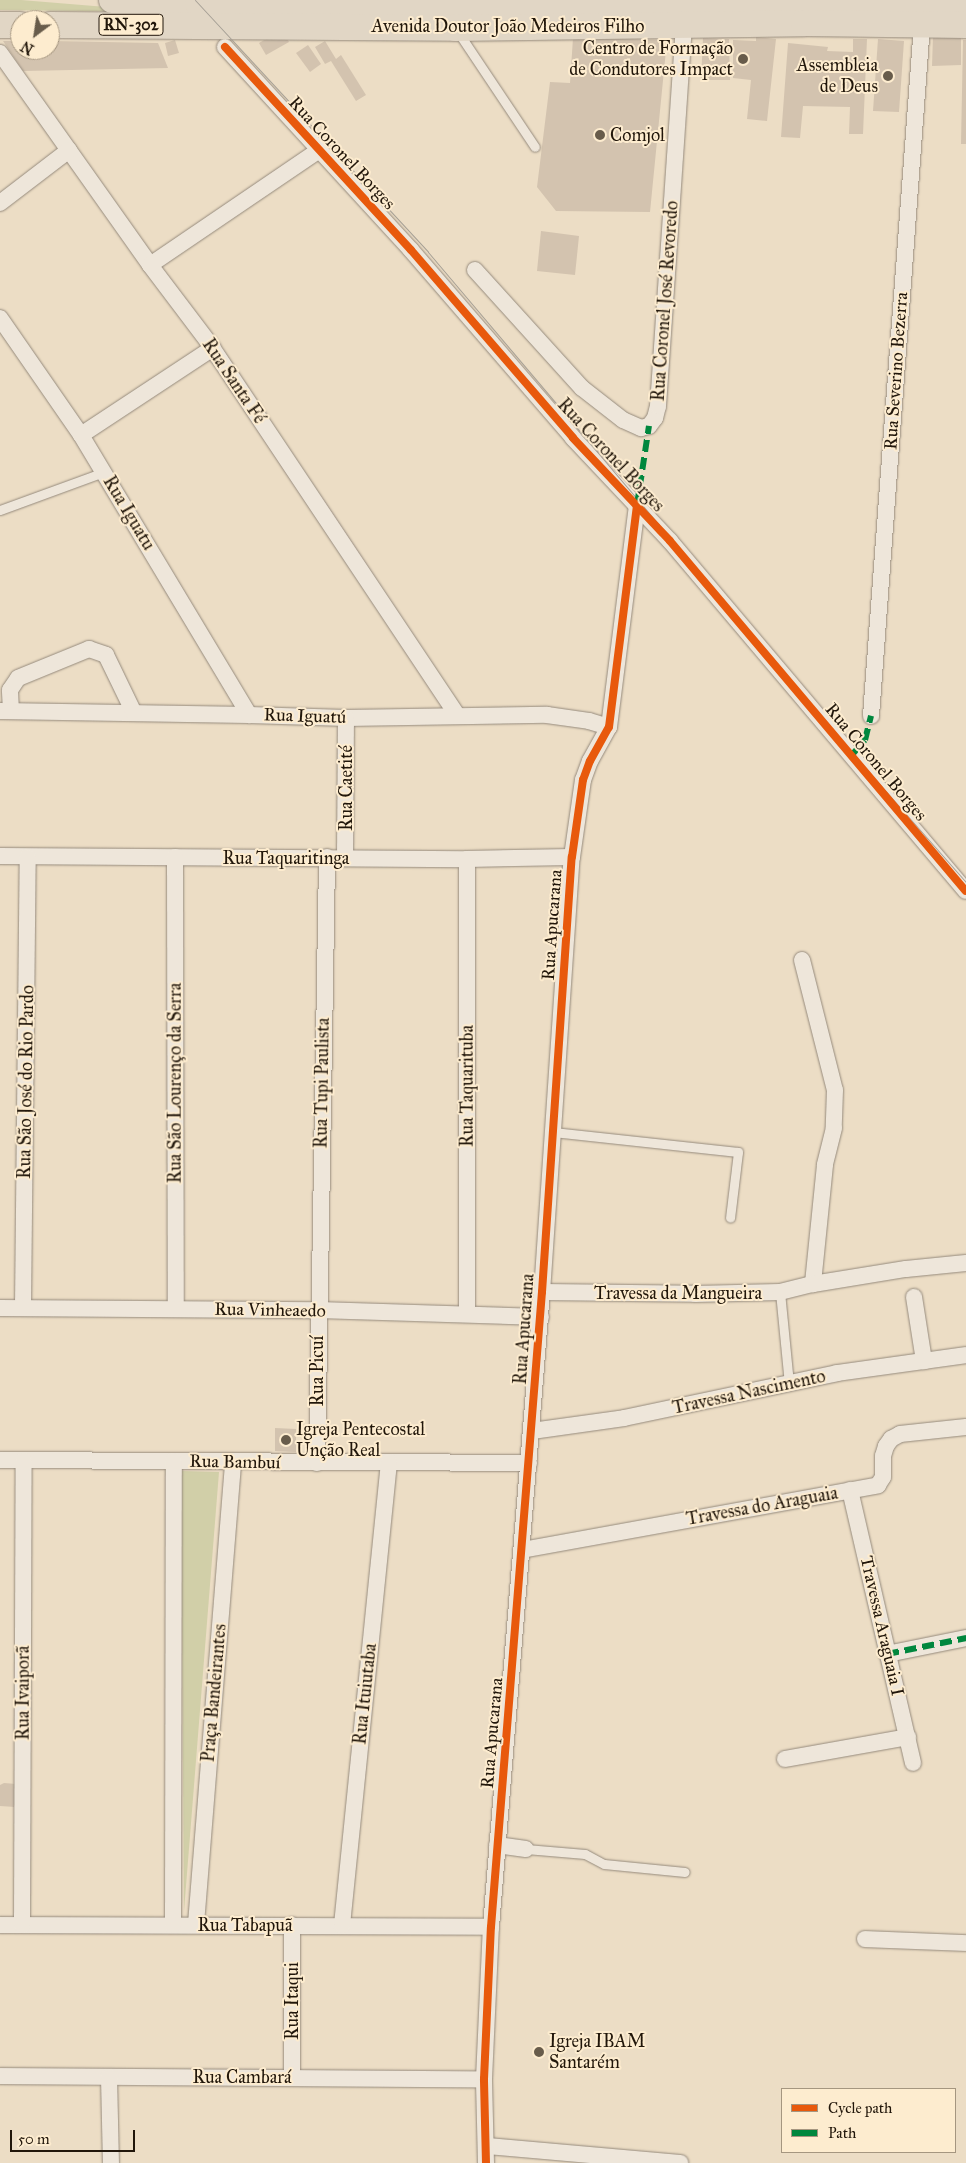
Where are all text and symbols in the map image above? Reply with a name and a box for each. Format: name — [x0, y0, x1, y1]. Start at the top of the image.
north arrow — [10, 10, 60, 60]
road number: RN-302 — [98, 12, 164, 38]
street label: Avenida Doutor João Medeiros Filho — [372, 15, 644, 37]
text: N — [18, 37, 37, 58]
place label: Centro de Formação de Condutores Impact — [569, 38, 733, 80]
marker: Centro de Formação de Condutores Impact — [737, 53, 749, 65]
place label: Assembleia de Deus — [797, 55, 878, 98]
marker: Assembleia de Deus — [882, 70, 894, 82]
street label: Rua Coronel Borges — [284, 92, 400, 214]
place label: Comjol — [610, 124, 665, 146]
marker: Comjol — [594, 129, 606, 141]
street label: Rua Coronel José Revoredo — [647, 200, 683, 402]
street label: Rua Severino Bezerra — [880, 291, 912, 451]
street label: Rua Santa Fé — [198, 334, 270, 428]
street label: Rua Coronel Borges — [553, 394, 669, 516]
street label: Rua Iguatu — [98, 472, 160, 554]
street label: Rua Coronel Borges — [820, 699, 932, 825]
street label: Rua Iguatú — [263, 704, 347, 728]
street label: Rua Caetité — [335, 745, 357, 831]
street label: Rua Taquaritinga — [223, 847, 349, 869]
street label: Rua Apucarana — [537, 869, 567, 981]
street label: Rua São Lourenço da Serra — [164, 983, 186, 1183]
street label: Rua São José do Rio Pardo — [14, 985, 38, 1179]
street label: Rua Tupi Paulista — [310, 1018, 334, 1148]
street label: Rua Taquarituba — [456, 1025, 478, 1147]
street label: Rua Apucarana — [509, 1273, 539, 1385]
street label: Travessa da Mangueira — [594, 1282, 762, 1304]
street label: Rua Vinheaedo — [214, 1298, 326, 1322]
street label: Rua Picuí — [306, 1336, 328, 1406]
street label: Travessa Nascimento — [670, 1365, 828, 1419]
place label: Igreja Pentecostal Unção Real — [296, 1419, 425, 1462]
marker: Igreja Pentecostal Unção Real — [280, 1434, 292, 1446]
street label: Rua Bambuí — [189, 1450, 281, 1474]
street label: Travessa do Araguaia — [685, 1482, 839, 1530]
street label: Travessa Araguaia I — [855, 1554, 909, 1698]
street label: Praça Bandeirantes — [197, 1623, 231, 1763]
street label: Rua Ituiutaba — [349, 1642, 381, 1746]
street label: Rua Ivaiporã — [12, 1646, 34, 1740]
street label: Rua Apucarana — [476, 1677, 508, 1789]
street label: Rua Tabapuã — [198, 1914, 292, 1936]
street label: Rua Itaqui — [281, 1962, 303, 2040]
place label: Igreja IBAM Santarém — [549, 2031, 645, 2074]
marker: Igreja IBAM Santarém — [533, 2046, 545, 2058]
street label: Rua Cambará — [192, 2066, 292, 2088]
legend — [781, 2088, 956, 2153]
text: Cycle path — [828, 2099, 892, 2117]
scale bar — [12, 2120, 138, 2152]
text: Path — [828, 2124, 856, 2142]
text: 50 m — [18, 2130, 50, 2148]

